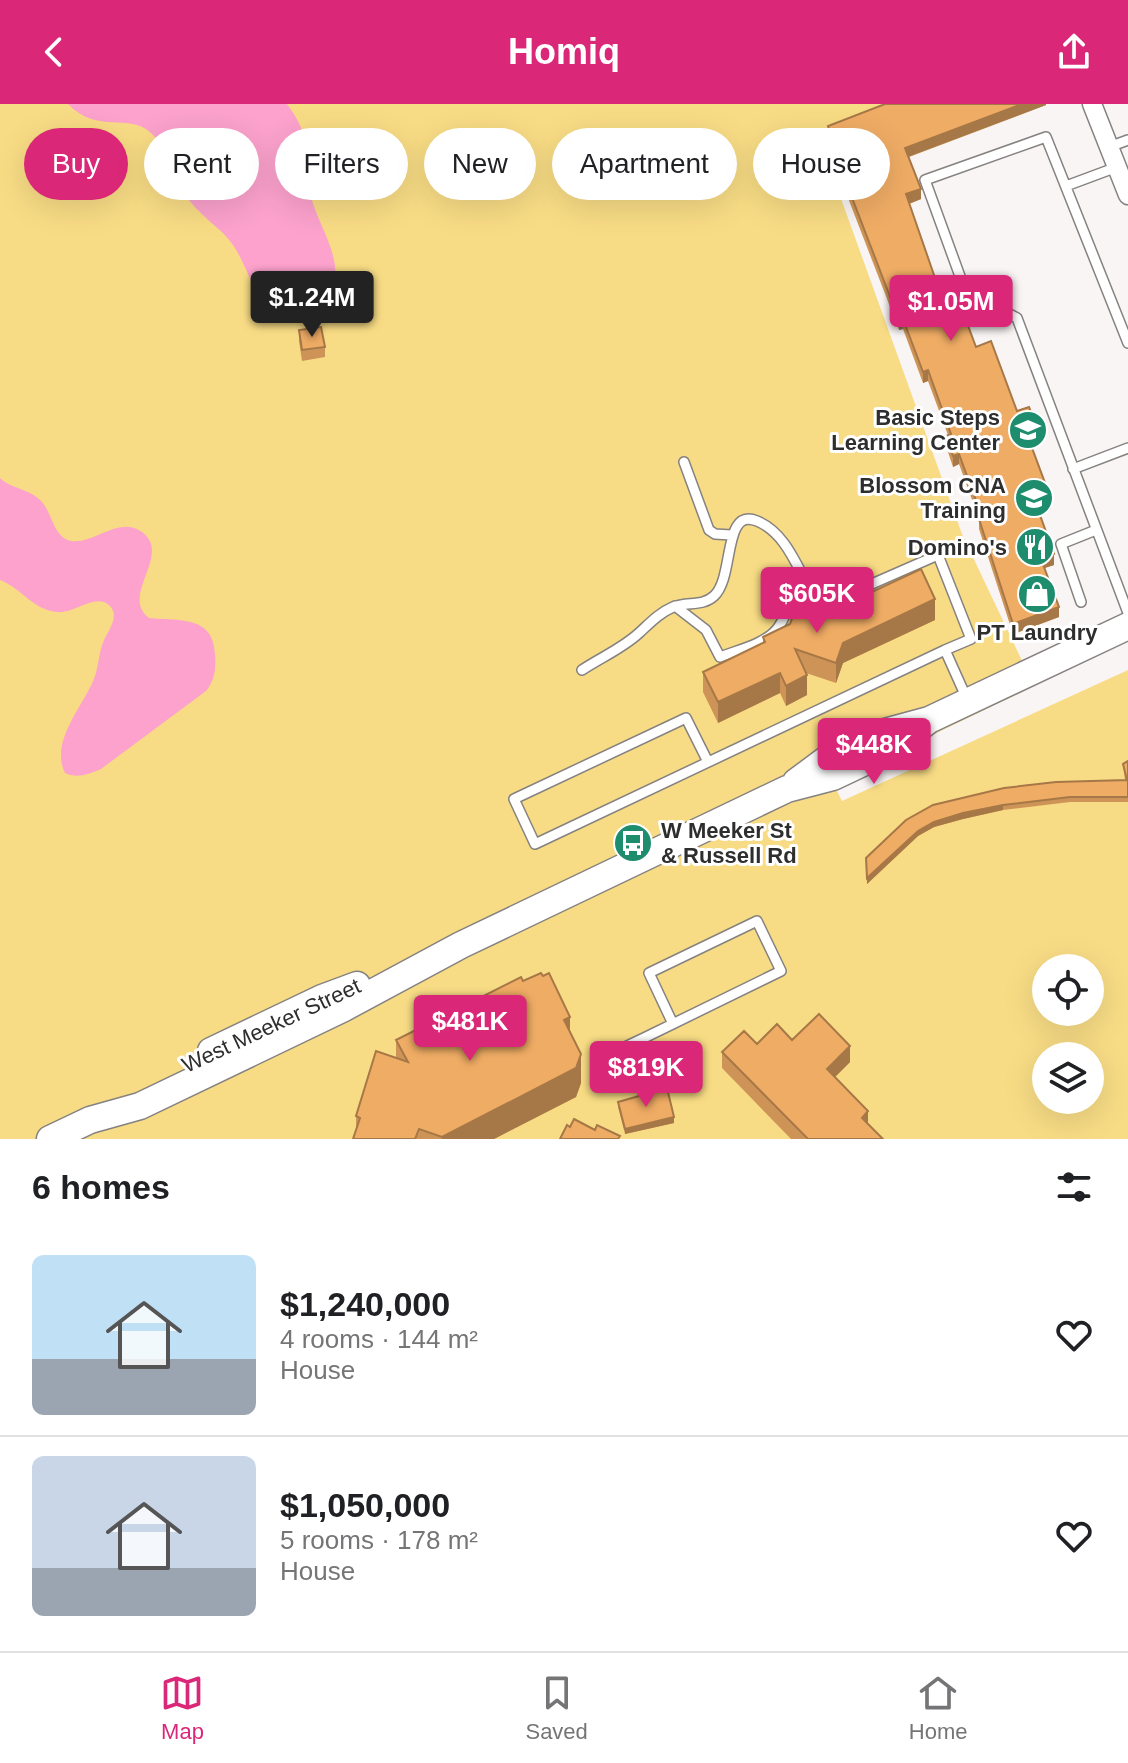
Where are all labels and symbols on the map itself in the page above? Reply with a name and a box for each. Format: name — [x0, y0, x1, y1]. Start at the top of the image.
pin: $1.24M — [247, 271, 377, 339]
pin: $1.05M — [886, 275, 1016, 343]
place label: Basic Steps Learning Center — [831, 405, 1000, 455]
school or university icon: Basic Steps Learning Center — [1007, 409, 1049, 451]
place label: Blossom CNA Training — [859, 473, 1006, 523]
school or university icon: Blossom CNA Training — [1013, 477, 1055, 519]
restaurant icon: Domino's — [1014, 526, 1056, 568]
place label: Domino's — [908, 535, 1007, 560]
pin: $605K — [761, 567, 873, 635]
shop icon: PT Laundry — [1016, 573, 1058, 615]
place label: PT Laundry — [976, 620, 1098, 645]
pin: $448K — [818, 718, 930, 786]
place label: W Meeker St & Russell Rd — [661, 818, 797, 868]
bus stop icon: W Meeker St & Russell Rd — [612, 822, 654, 864]
street label: West Meeker Street — [178, 973, 364, 1078]
pin: $481K — [414, 995, 526, 1063]
pin: $819K — [590, 1041, 702, 1109]

